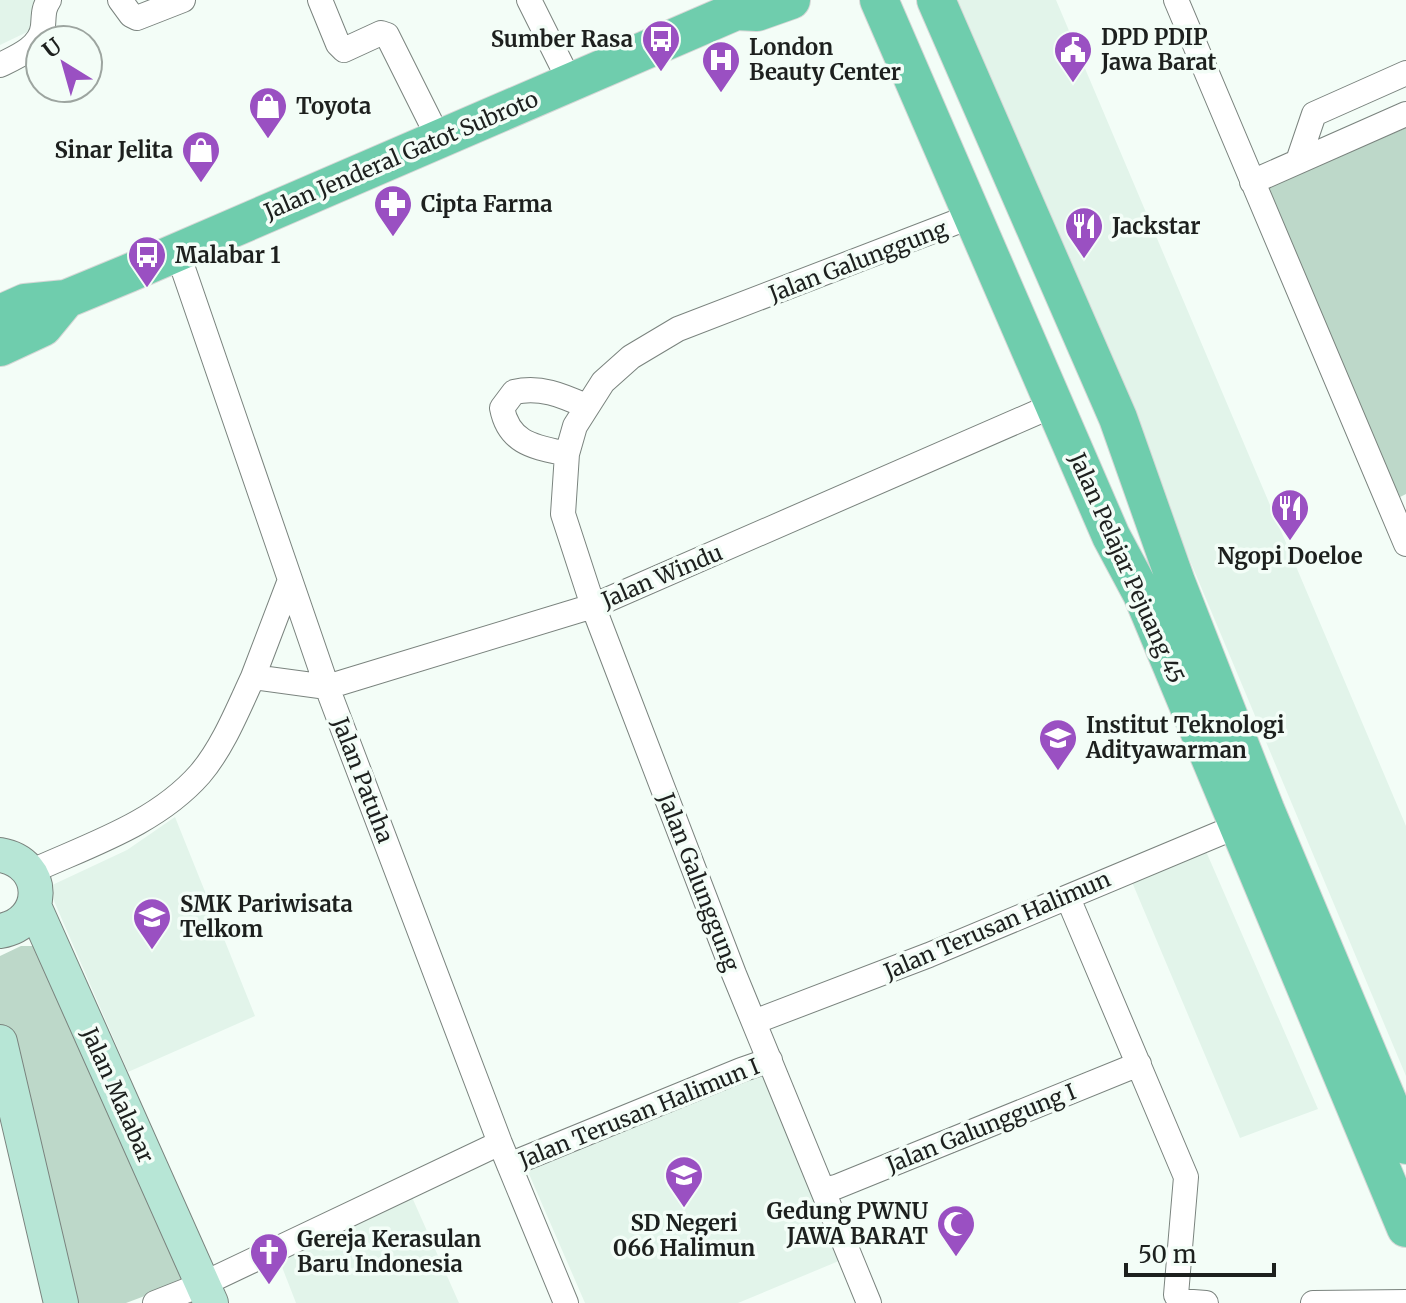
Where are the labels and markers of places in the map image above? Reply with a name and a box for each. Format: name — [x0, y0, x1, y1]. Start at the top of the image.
bus stop icon: Sumber Rasa — [640, 18, 682, 73]
place label: DPD PDIP Jawa Barat — [1100, 23, 1217, 76]
place label: Sumber Rasa — [491, 25, 633, 53]
public building icon: DPD PDIP Jawa Barat — [1052, 29, 1094, 84]
place label: London Beauty Center — [749, 33, 901, 86]
hospital icon: London Beauty Center — [700, 39, 742, 94]
shop icon: Toyota — [247, 85, 289, 140]
place label: Toyota — [296, 92, 371, 120]
shop icon: Sinar Jelita — [180, 129, 222, 184]
place label: Sinar Jelita — [55, 136, 173, 164]
pharmacy icon: Cipta Farma — [372, 183, 414, 238]
place label: Cipta Farma — [421, 190, 552, 218]
restaurant icon: Jackstar — [1063, 205, 1105, 260]
place label: Jackstar — [1111, 212, 1200, 240]
bus stop icon: Malabar 1 — [126, 234, 168, 289]
place label: Malabar 1 — [175, 241, 281, 269]
restaurant icon: Ngopi Doeloe — [1269, 487, 1311, 542]
place label: Ngopi Doeloe — [1217, 542, 1363, 570]
place label: Institut Teknologi Adityawarman — [1085, 711, 1285, 764]
school or university icon: Institut Teknologi Adityawarman — [1037, 717, 1079, 772]
place label: SMK Pariwisata Telkom — [180, 890, 353, 943]
school or university icon: SMK Pariwisata Telkom — [131, 896, 173, 951]
school or university icon: SD Negeri 066 Halimun — [663, 1154, 705, 1209]
place label: Gedung PWNU JAWA BARAT — [767, 1197, 929, 1250]
mosque icon: Gedung PWNU JAWA BARAT — [935, 1203, 977, 1258]
place label: SD Negeri 066 Halimun — [613, 1209, 755, 1262]
place label: Gereja Kerasulan Baru Indonesia — [297, 1225, 481, 1278]
church icon: Gereja Kerasulan Baru Indonesia — [248, 1231, 290, 1286]

